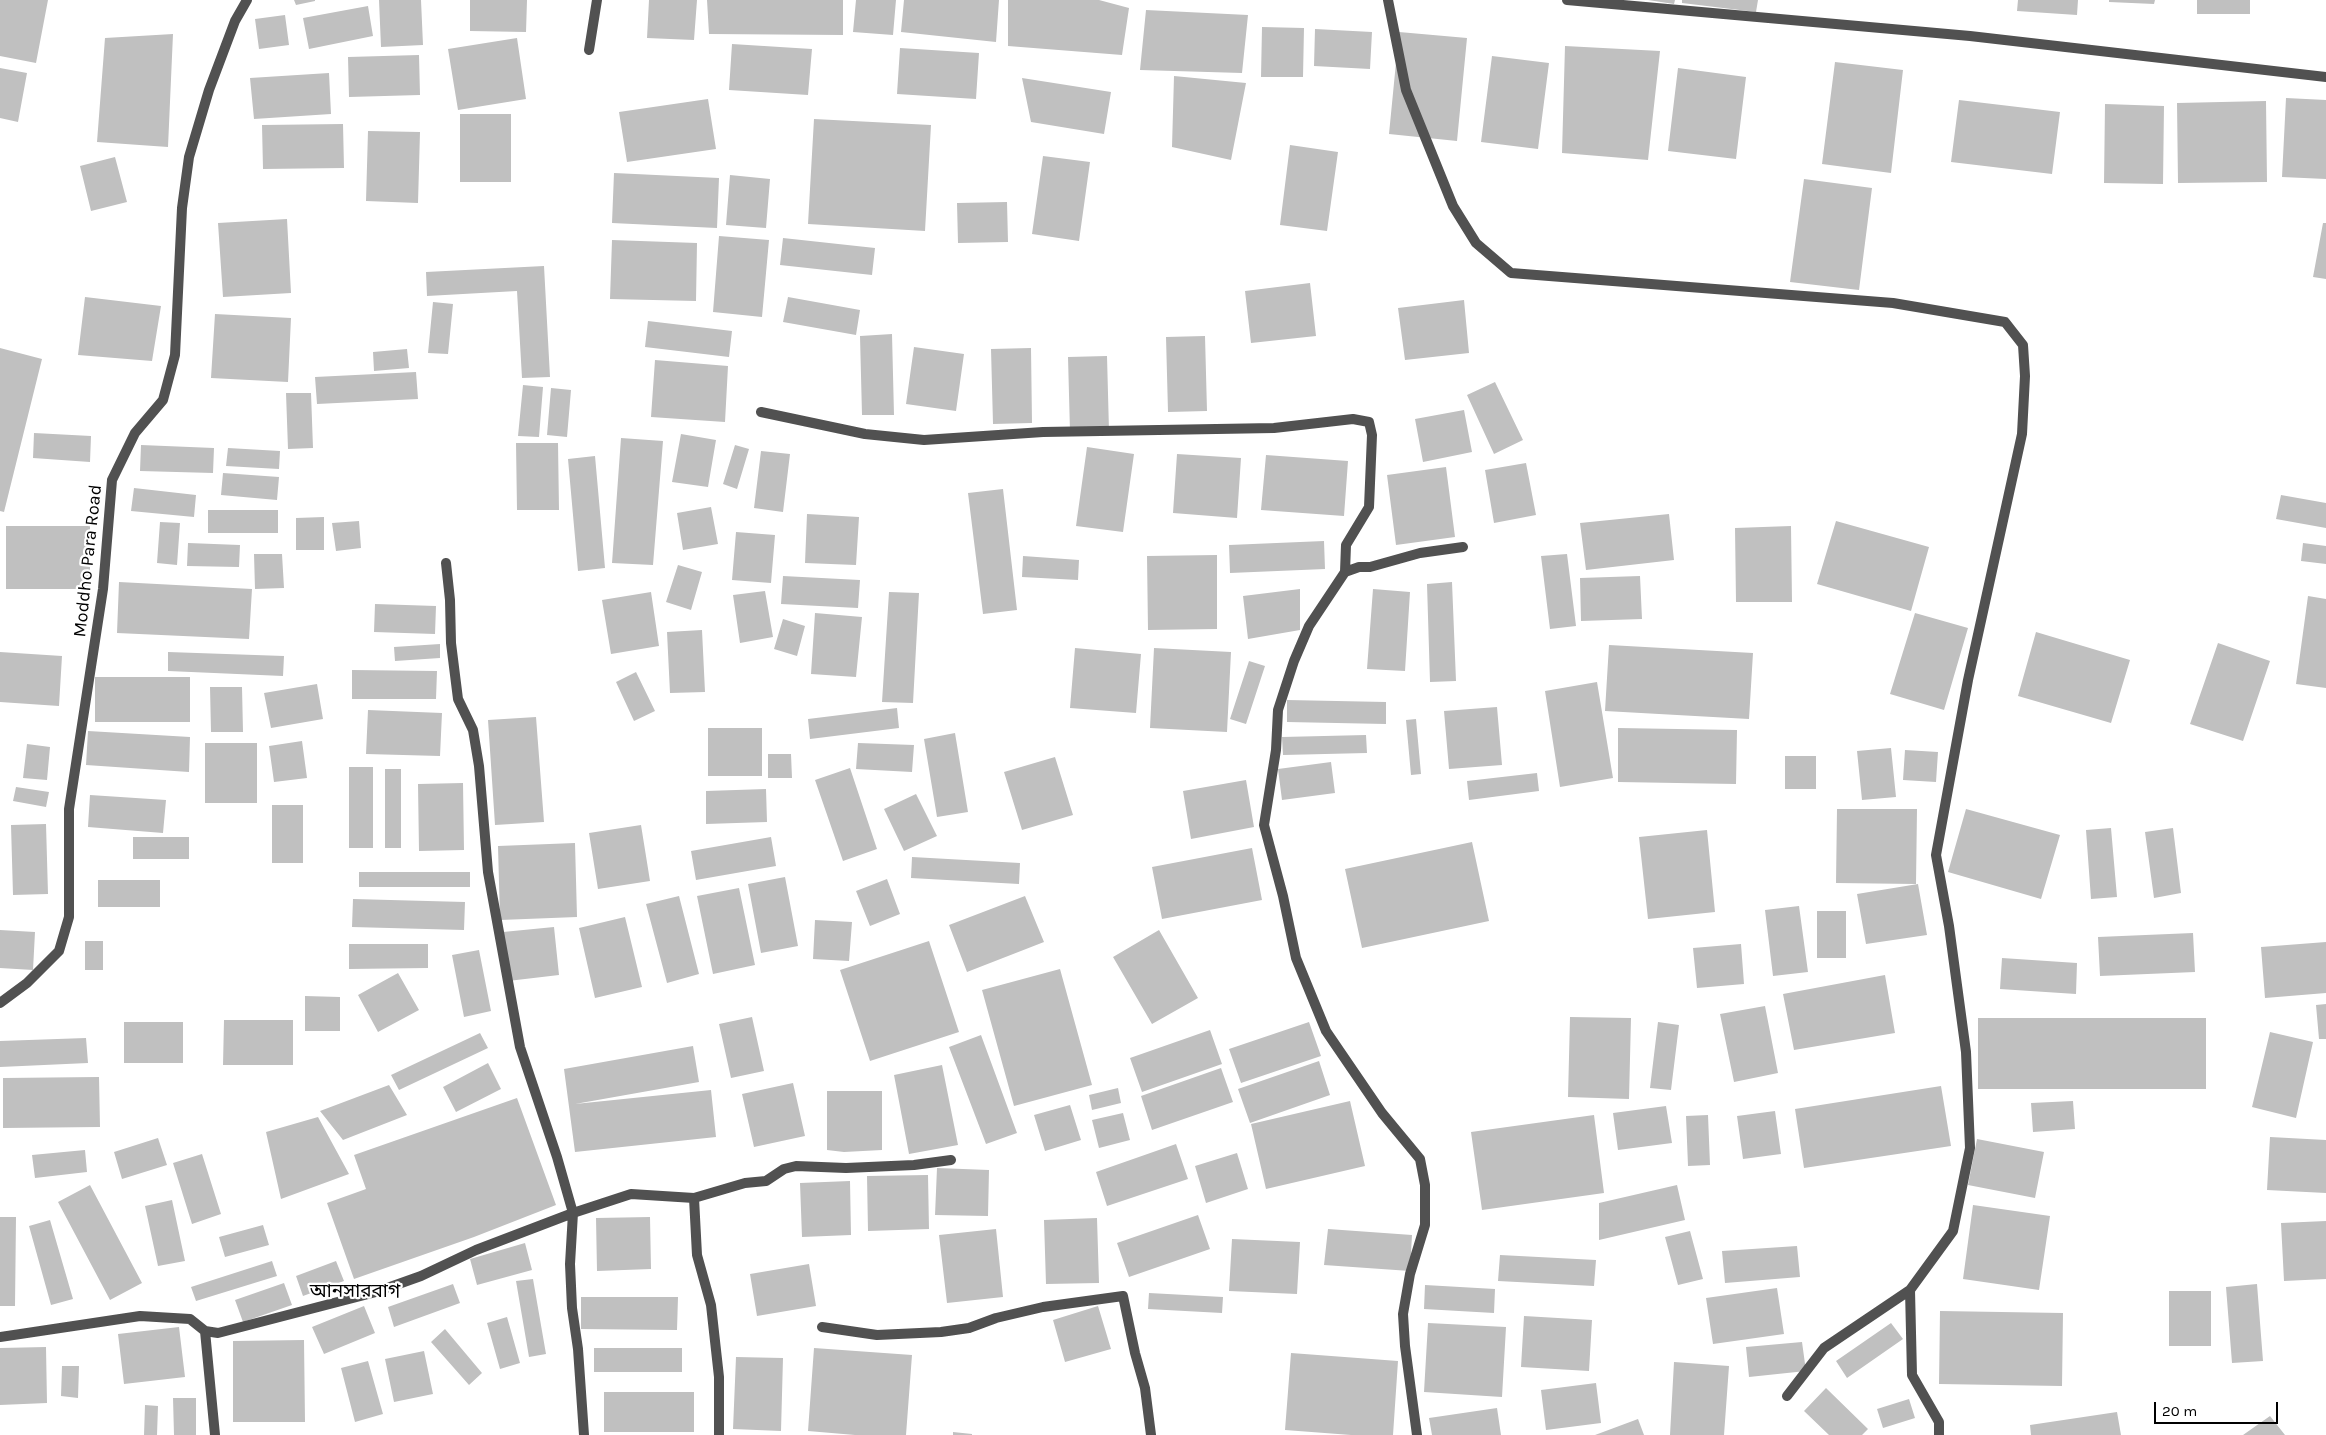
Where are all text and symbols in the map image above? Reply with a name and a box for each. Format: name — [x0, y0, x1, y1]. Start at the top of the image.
street label: Moddho Para Road — [69, 484, 107, 638]
district label: আনসারবাগ — [310, 1281, 400, 1303]
scale bar — [2156, 1392, 2280, 1424]
text: 20 m — [2162, 1402, 2197, 1420]

